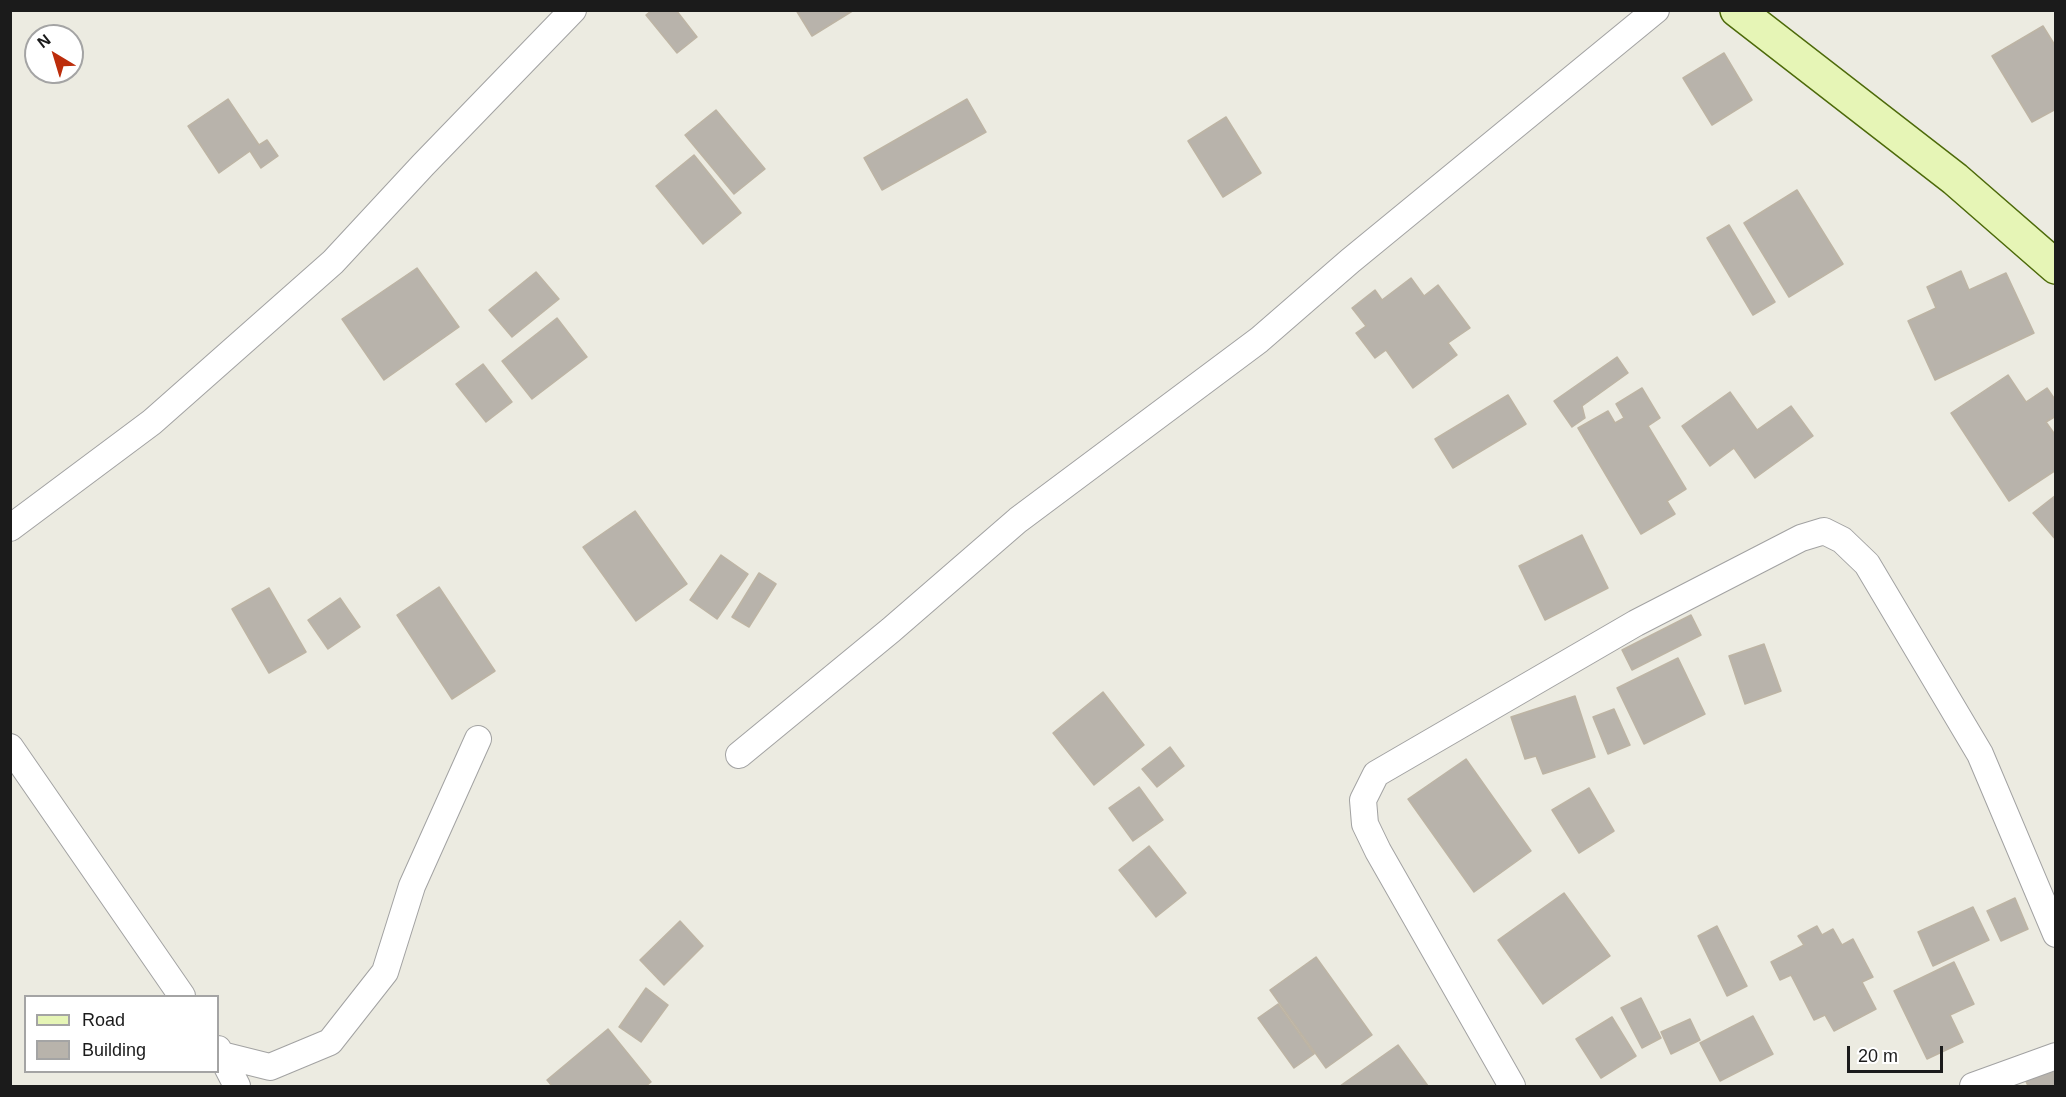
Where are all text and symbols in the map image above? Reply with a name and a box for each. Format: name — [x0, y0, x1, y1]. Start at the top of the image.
north arrow — [24, 24, 84, 84]
text: N — [34, 31, 54, 51]
legend — [24, 995, 219, 1073]
text: Road — [82, 1010, 125, 1030]
scale bar — [1850, 1034, 1946, 1072]
text: Building — [82, 1040, 146, 1060]
text: 20 m — [1858, 1046, 1898, 1066]

